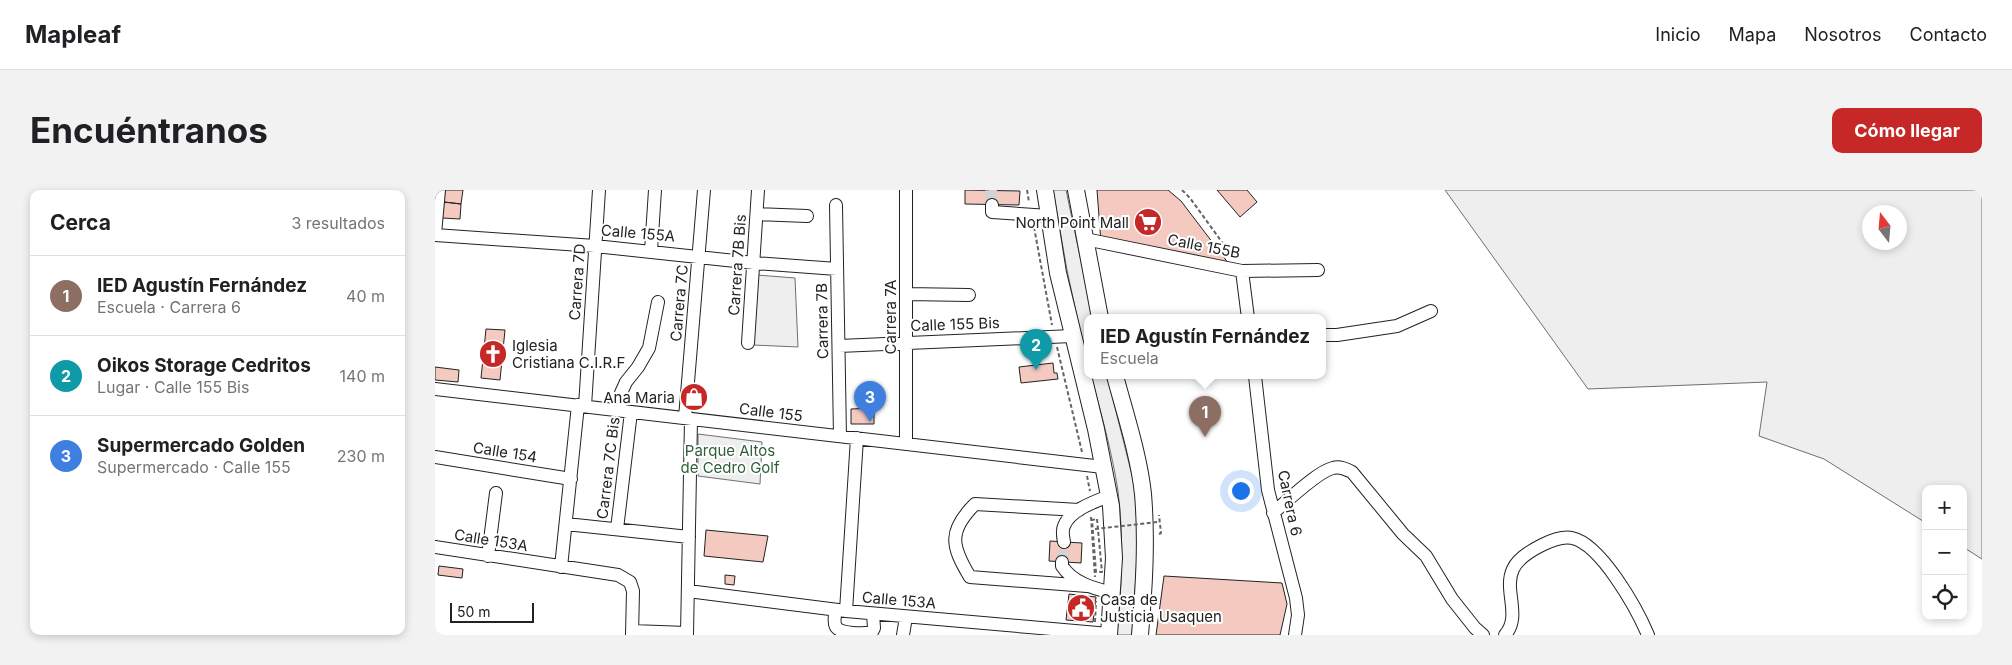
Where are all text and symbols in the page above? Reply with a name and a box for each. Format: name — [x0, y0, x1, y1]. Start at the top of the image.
text: Mapleaf — [25, 20, 121, 49]
text: Inicio — [1655, 24, 1701, 45]
text: Mapa — [1729, 24, 1776, 45]
text: Nosotros — [1804, 24, 1882, 45]
text: Contacto — [1910, 24, 1987, 45]
button: Cómo llegar — [1832, 108, 1982, 153]
text: Encuéntranos — [30, 109, 268, 151]
north arrow — [1862, 205, 1907, 250]
supermarket icon: North Point Mall — [1133, 207, 1163, 237]
text: Cerca — [50, 210, 111, 235]
text: 3 resultados — [291, 213, 385, 233]
place label: North Point Mall — [1015, 213, 1129, 232]
street label: Carrera 7B Bis — [724, 214, 750, 316]
street label: Calle 155A — [600, 220, 676, 246]
street label: Calle 155B — [1166, 230, 1242, 262]
street label: Carrera 7D — [565, 243, 589, 321]
street label: Carrera 7C — [666, 264, 692, 342]
text: IED Agustín Fernández — [97, 274, 307, 297]
street label: Carrera 7A — [881, 280, 900, 354]
street label: Carrera 7B — [812, 283, 832, 359]
text: 1 — [63, 286, 69, 306]
text: 40 m — [346, 286, 385, 306]
text: Escuela · Carrera 6 — [97, 297, 241, 317]
street label: Calle 155 Bis — [910, 313, 1000, 335]
popup — [1084, 314, 1326, 379]
text: IED Agustín Fernández — [1100, 325, 1310, 348]
pin: 2 — [1020, 329, 1052, 370]
place label: Iglesia Cristiana C.I.R.F — [512, 336, 625, 372]
church icon: Iglesia Cristiana C.I.R.F — [478, 339, 508, 369]
text: Escuela — [1100, 348, 1159, 368]
text: Oikos Storage Cedritos — [97, 354, 311, 377]
text: 2 — [61, 366, 71, 386]
text: 140 m — [340, 366, 385, 386]
text: Lugar · Calle 155 Bis — [97, 377, 249, 397]
pin: 3 — [854, 381, 886, 422]
shop icon: Ana Maria — [679, 382, 709, 412]
place label: Ana Maria — [603, 388, 675, 407]
pin: 1 — [1189, 396, 1221, 437]
street label: Calle 155 — [738, 399, 804, 425]
street label: Carrera 7C Bis — [592, 416, 624, 520]
text: Supermercado Golden — [97, 434, 305, 457]
street label: Calle 154 — [472, 438, 538, 466]
park label: Parque Altos de Cedro Golf — [680, 441, 780, 477]
text: 3 — [61, 446, 71, 466]
text: 230 m — [337, 446, 385, 466]
text: Supermercado · Calle 155 — [97, 457, 291, 477]
street label: Carrera 6 — [1274, 468, 1306, 538]
your location — [1228, 478, 1254, 504]
map controls — [1922, 485, 1967, 620]
button: + — [1922, 485, 1967, 530]
street label: Calle 153A — [453, 525, 529, 555]
button: − — [1922, 530, 1967, 575]
button: locate — [1922, 575, 1967, 620]
street label: Calle 153A — [861, 587, 937, 613]
place label: Casa de Justicia Usaquen — [1100, 590, 1222, 626]
public building icon: Casa de Justicia Usaquen — [1066, 593, 1096, 623]
scale bar — [450, 600, 534, 623]
text: 50 m — [457, 603, 491, 620]

